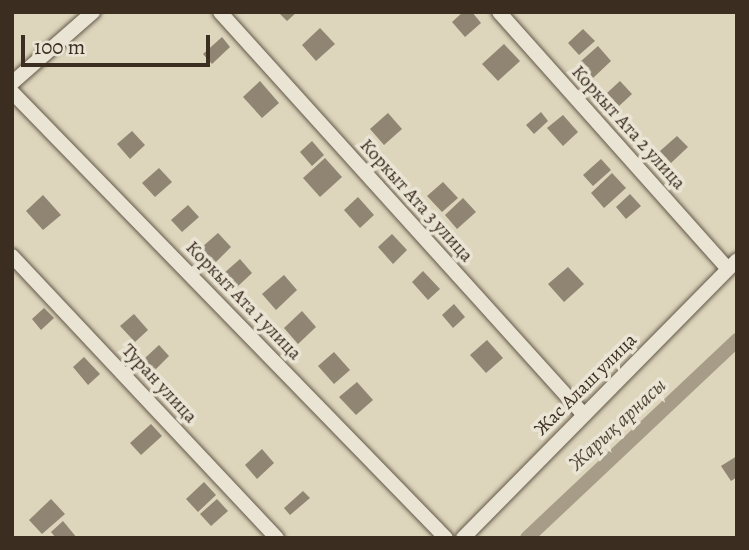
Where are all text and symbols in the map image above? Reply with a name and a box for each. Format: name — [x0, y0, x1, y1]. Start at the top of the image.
scale bar — [24, 21, 214, 65]
text: 100 m — [34, 33, 85, 61]
street label: Коркыт Ата 2 улица — [566, 61, 690, 195]
street label: Коркыт Ата 3 улица — [355, 135, 477, 267]
street label: Коркыт Ата 1 улица — [180, 237, 306, 365]
street label: Жас Алаш улица — [530, 329, 642, 441]
street label: Туран улица — [117, 340, 201, 428]
water label: Жарық арнасы — [563, 372, 671, 476]

